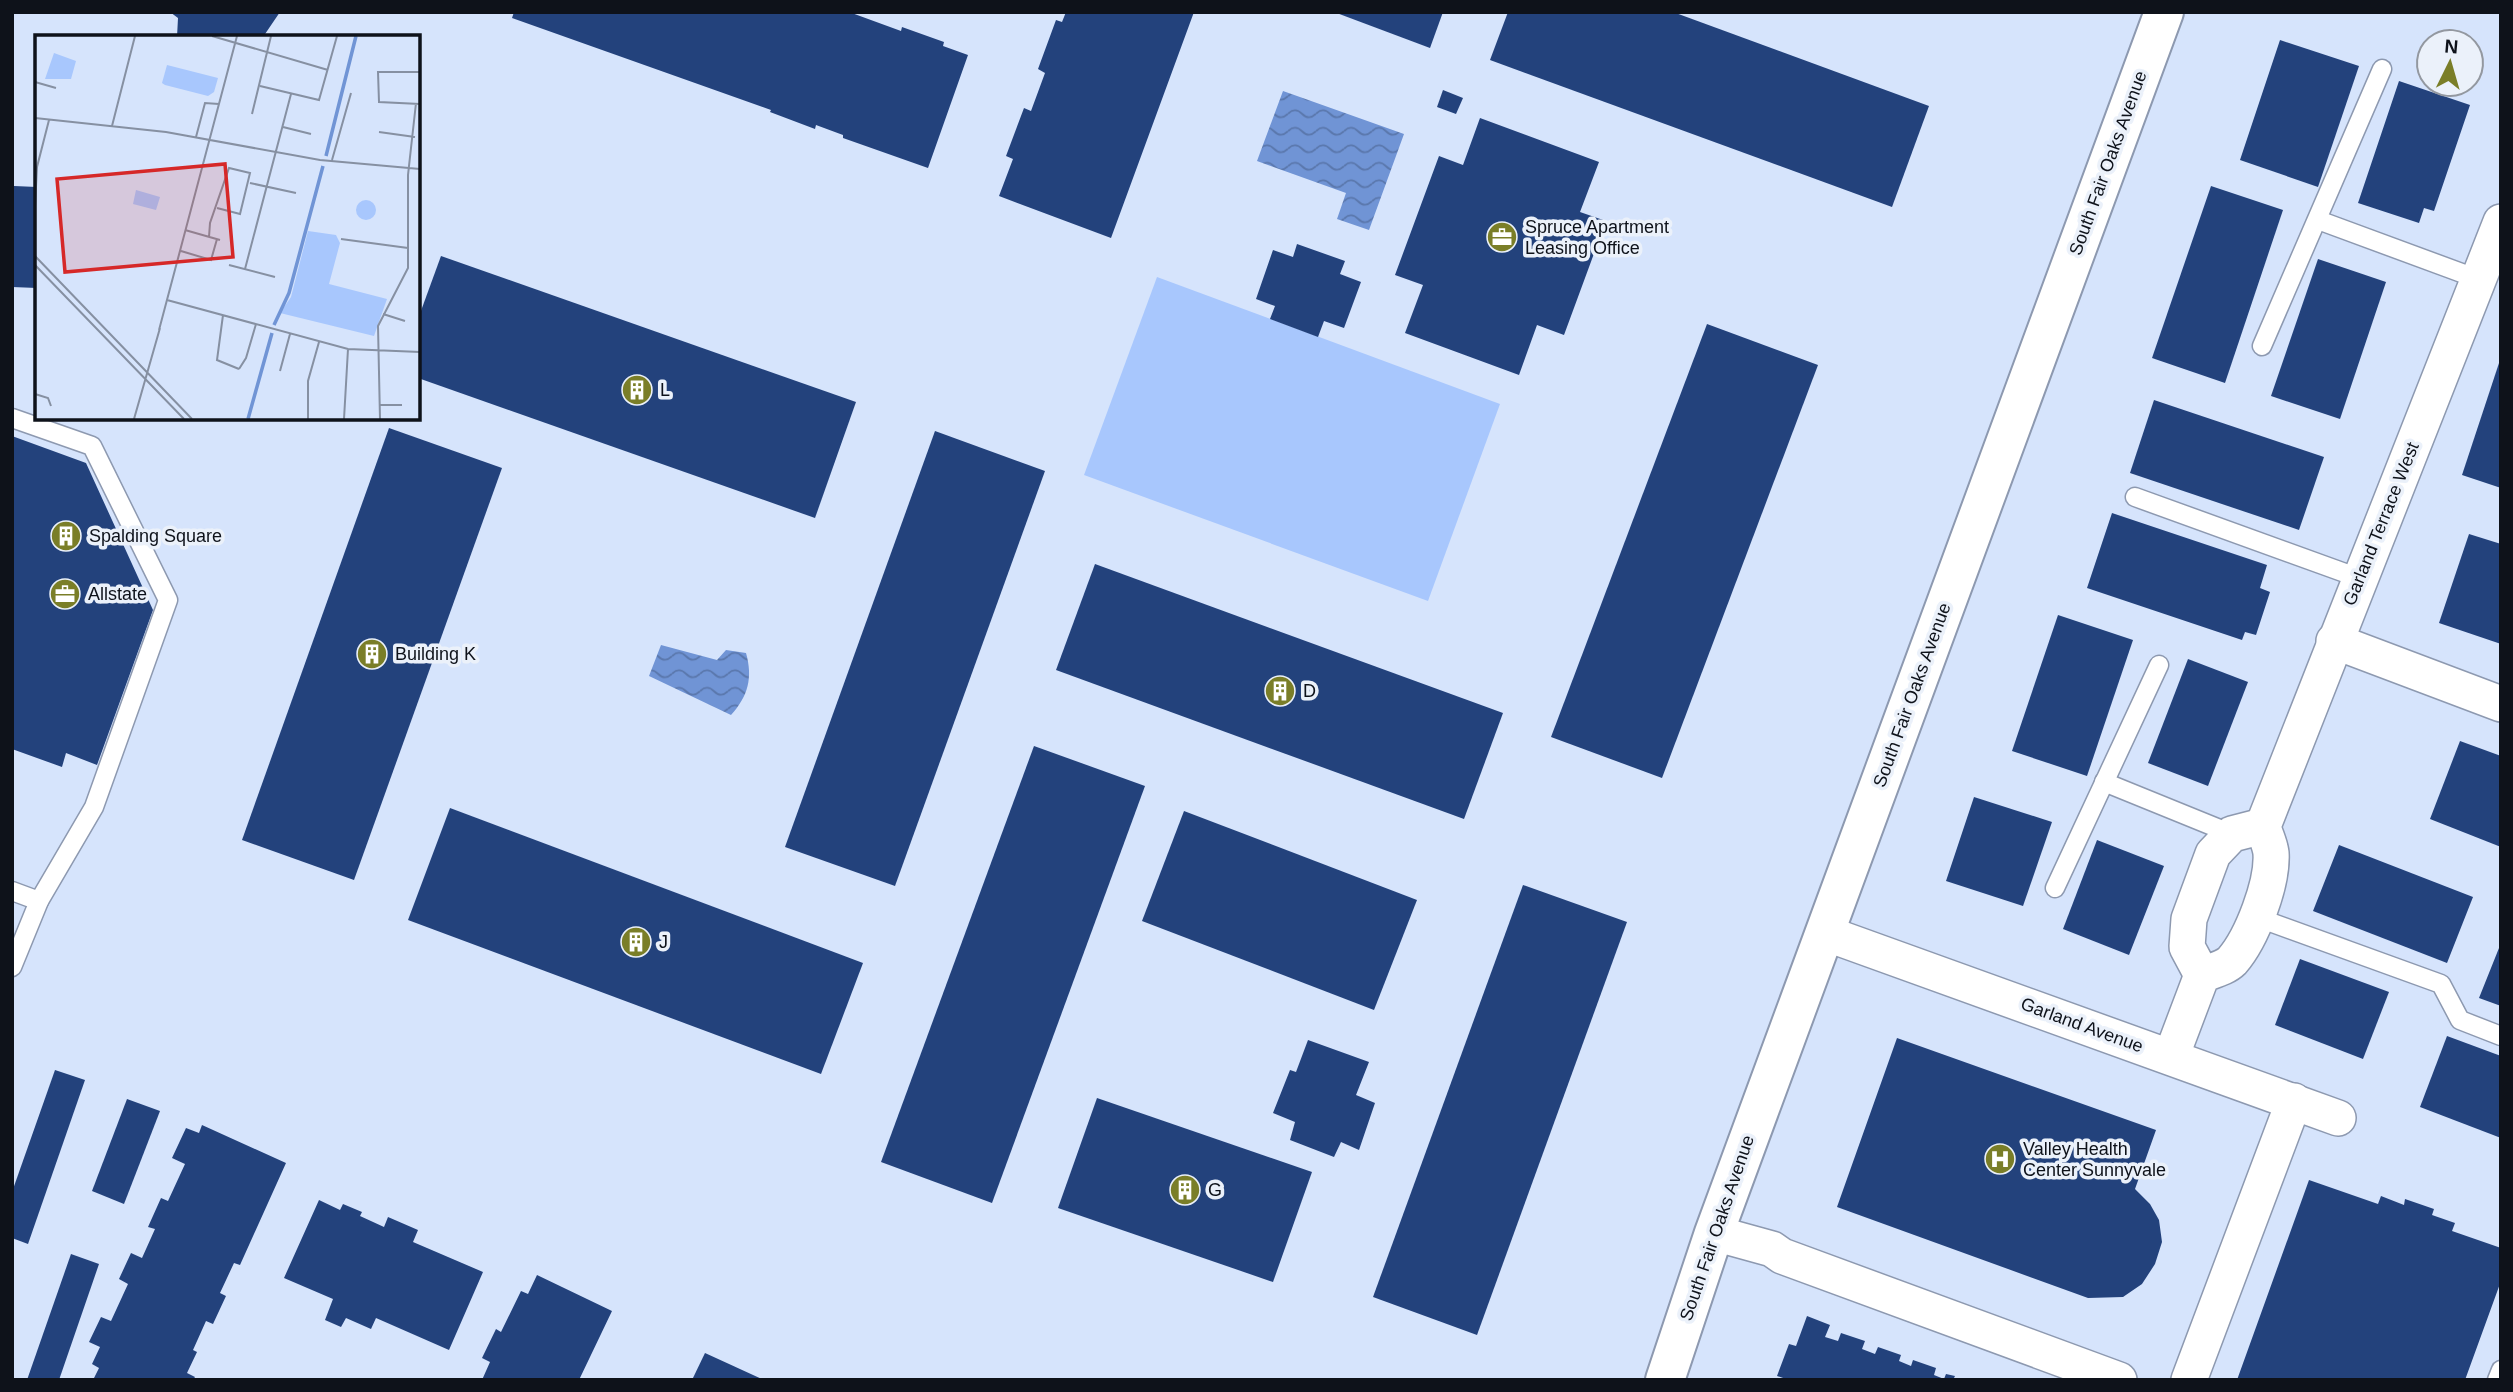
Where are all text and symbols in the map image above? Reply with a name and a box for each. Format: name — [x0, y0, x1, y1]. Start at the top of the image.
north arrow — [2415, 28, 2485, 98]
inset map — [35, 35, 420, 420]
text: N — [2444, 36, 2459, 58]
street label: South Fair Oaks Avenue — [2065, 68, 2151, 258]
place label: Spruce Apartment Leasing Office — [1525, 217, 1669, 258]
office icon: Spruce Apartment Leasing Office — [1485, 220, 1519, 254]
building icon: L — [620, 373, 654, 407]
place label: L — [660, 380, 670, 400]
street label: Garland Terrace West — [2339, 439, 2423, 609]
building icon: Spalding Square — [49, 519, 83, 553]
place label: Spalding Square — [89, 526, 222, 546]
office icon: Allstate — [48, 577, 82, 611]
place label: Allstate — [88, 584, 147, 604]
street label: South Fair Oaks Avenue — [1869, 600, 1955, 790]
building icon: Building K — [355, 637, 389, 671]
place label: Building K — [395, 644, 476, 664]
building icon: D — [1263, 674, 1297, 708]
place label: D — [1303, 681, 1316, 701]
building icon: J — [619, 925, 653, 959]
place label: J — [659, 932, 668, 952]
street label: Garland Avenue — [2018, 994, 2146, 1056]
street label: South Fair Oaks Avenue — [1676, 1133, 1758, 1323]
place label: Valley Health Center Sunnyvale — [2023, 1139, 2166, 1180]
hospital icon: Valley Health Center Sunnyvale — [1983, 1142, 2017, 1176]
building icon: G — [1168, 1173, 1202, 1207]
place label: G — [1208, 1180, 1222, 1200]

